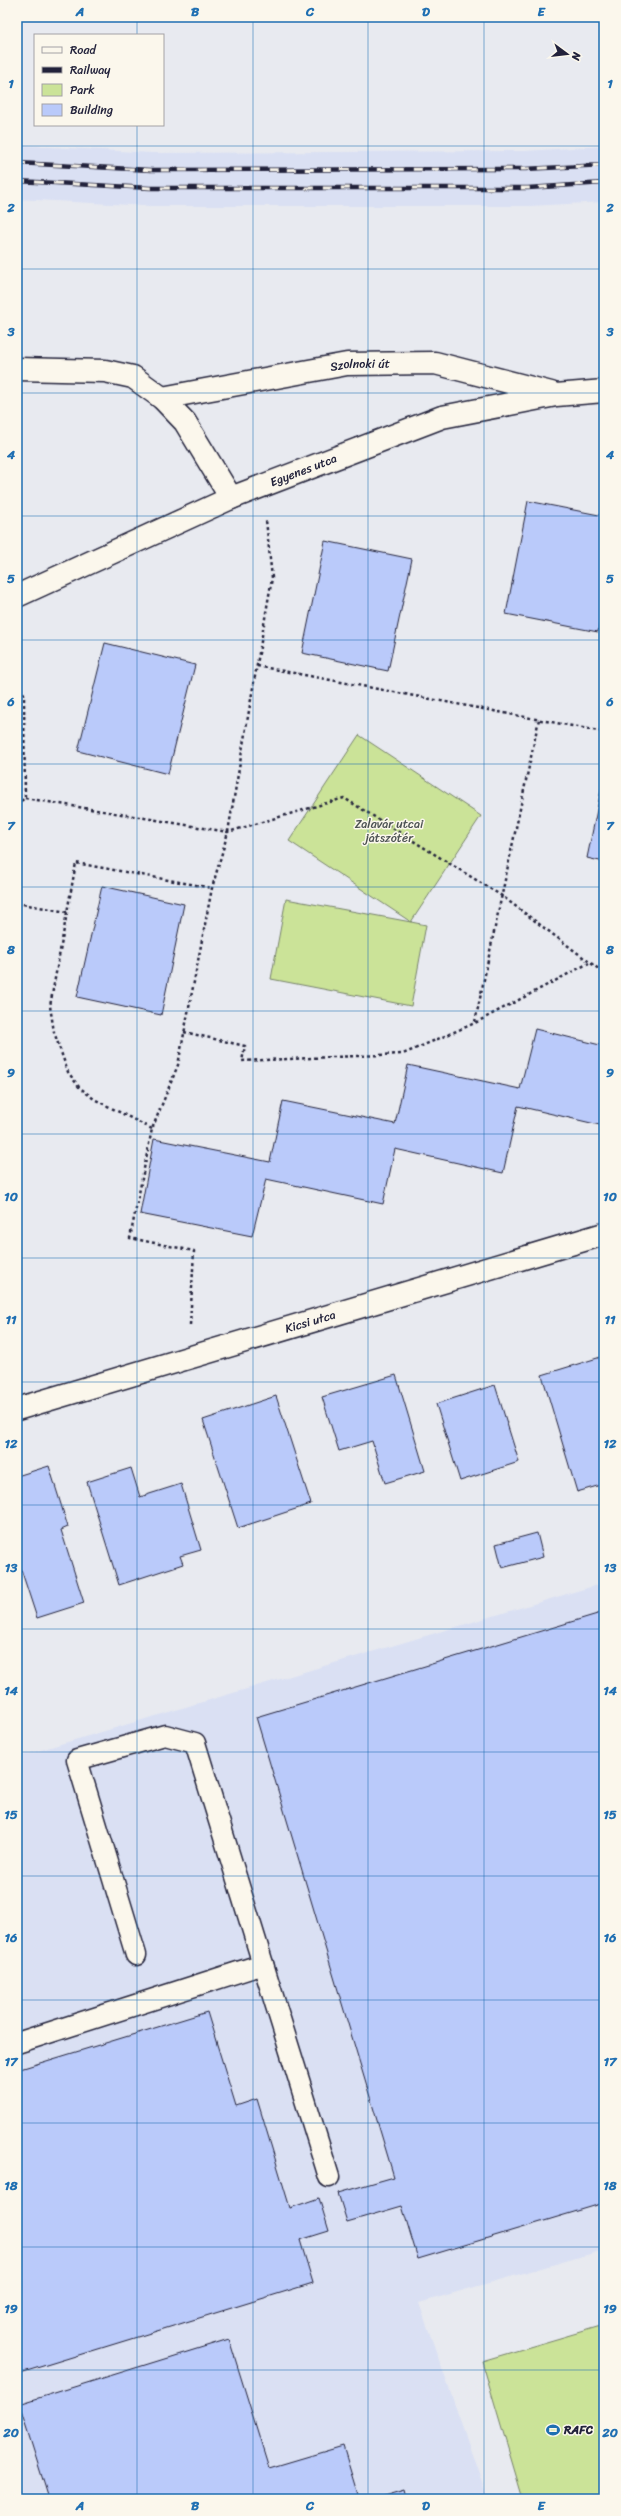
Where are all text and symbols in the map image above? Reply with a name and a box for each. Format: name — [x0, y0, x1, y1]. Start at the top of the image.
text: A — [75, 0, 84, 23]
text: B — [191, 0, 200, 23]
text: C — [305, 0, 315, 23]
text: D — [422, 0, 430, 23]
text: E — [537, 0, 546, 23]
legend — [34, 34, 164, 126]
north arrow — [547, 34, 587, 74]
text: Road — [70, 39, 97, 61]
text: N — [566, 49, 587, 63]
text: Railway — [70, 59, 111, 81]
text: 1 — [8, 72, 14, 95]
text: 1 — [607, 72, 613, 95]
text: Park — [70, 79, 95, 101]
text: Building — [70, 99, 113, 121]
text: 2 — [6, 196, 15, 219]
text: 2 — [605, 196, 614, 219]
text: 3 — [6, 320, 15, 343]
text: 3 — [605, 320, 614, 343]
street label: Szolnoki út — [328, 353, 390, 378]
text: 4 — [6, 443, 16, 466]
text: 4 — [605, 443, 615, 466]
street label: Egyenes utca — [267, 447, 340, 493]
text: 5 — [7, 567, 15, 590]
text: 5 — [606, 567, 614, 590]
text: 6 — [6, 690, 15, 713]
text: 6 — [605, 690, 614, 713]
park label: Zalavár utcai játszótér — [355, 813, 424, 849]
text: 7 — [7, 814, 16, 837]
text: 7 — [606, 814, 615, 837]
text: 8 — [6, 938, 15, 961]
text: 8 — [605, 938, 614, 961]
text: 9 — [7, 1061, 15, 1084]
text: 9 — [606, 1061, 614, 1084]
text: 10 — [4, 1185, 18, 1208]
text: 10 — [603, 1185, 617, 1208]
street label: Kicsi utca — [282, 1304, 338, 1340]
text: 11 — [5, 1308, 17, 1331]
text: 11 — [604, 1308, 616, 1331]
text: 12 — [4, 1432, 18, 1455]
text: 12 — [603, 1432, 617, 1455]
text: 13 — [5, 1556, 18, 1579]
text: 13 — [604, 1556, 617, 1579]
text: 14 — [4, 1679, 19, 1702]
text: 14 — [603, 1679, 618, 1702]
text: 15 — [4, 1803, 18, 1826]
text: 15 — [603, 1803, 617, 1826]
text: 16 — [5, 1926, 18, 1949]
text: 16 — [604, 1926, 617, 1949]
text: 17 — [4, 2050, 19, 2073]
text: 17 — [603, 2050, 618, 2073]
text: 18 — [4, 2174, 18, 2197]
text: 18 — [603, 2174, 617, 2197]
text: 19 — [4, 2297, 18, 2320]
text: 19 — [603, 2297, 617, 2320]
place label: RAFC — [563, 2419, 594, 2441]
text: 20 — [2, 2421, 19, 2444]
text: 20 — [601, 2421, 618, 2444]
sports icon: RAFC — [545, 2422, 561, 2438]
text: A — [75, 2494, 84, 2516]
text: B — [191, 2494, 200, 2516]
text: C — [305, 2494, 315, 2516]
text: D — [422, 2494, 430, 2516]
text: E — [537, 2494, 546, 2516]

